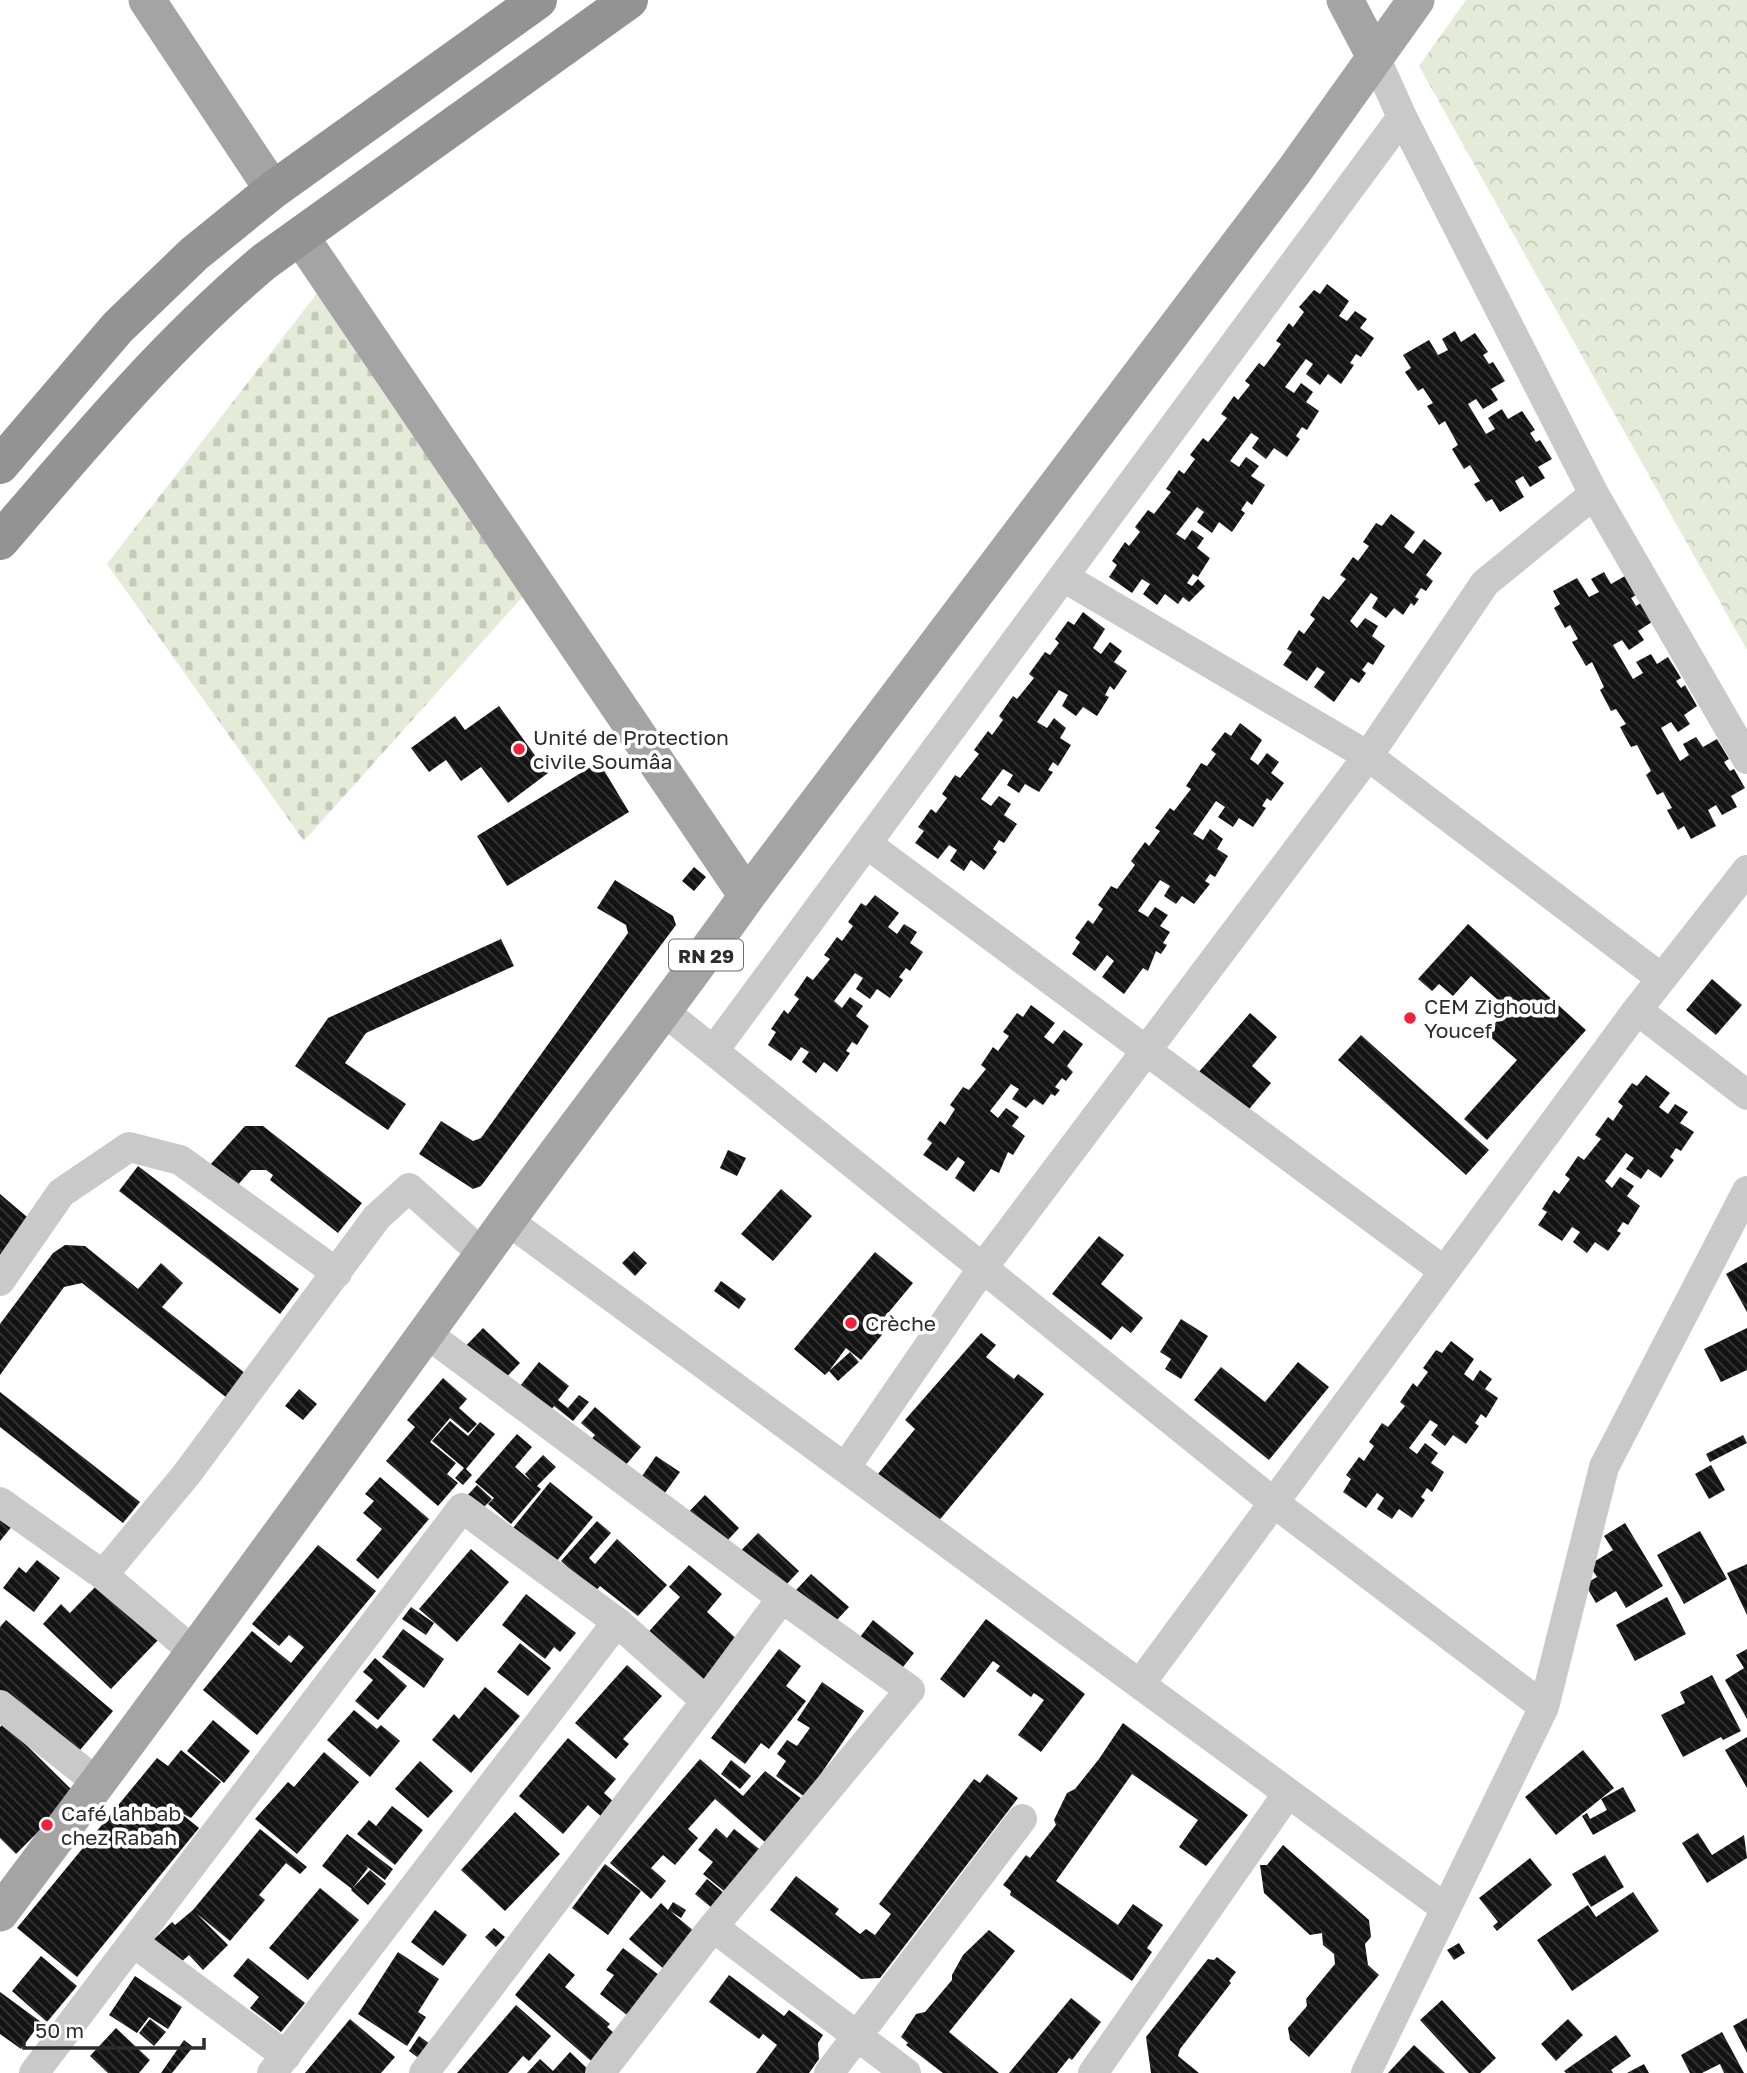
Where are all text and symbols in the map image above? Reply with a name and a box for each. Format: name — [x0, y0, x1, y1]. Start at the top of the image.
place label: Unité de Protection civile Soumâa — [533, 724, 729, 774]
marker: Unité de Protection civile Soumâa — [511, 741, 527, 757]
road number: RN 29 — [669, 939, 743, 970]
place label: CEM Zighoud Youcef — [1424, 993, 1557, 1043]
marker: CEM Zighoud Youcef — [1402, 1010, 1418, 1026]
place label: Crèche — [865, 1310, 936, 1336]
marker: Crèche — [843, 1315, 859, 1331]
place label: Café lahbab chez Rabah — [61, 1800, 181, 1850]
marker: Café lahbab chez Rabah — [39, 1817, 55, 1833]
scale bar — [24, 2007, 205, 2050]
text: 50 m — [35, 2017, 84, 2043]

